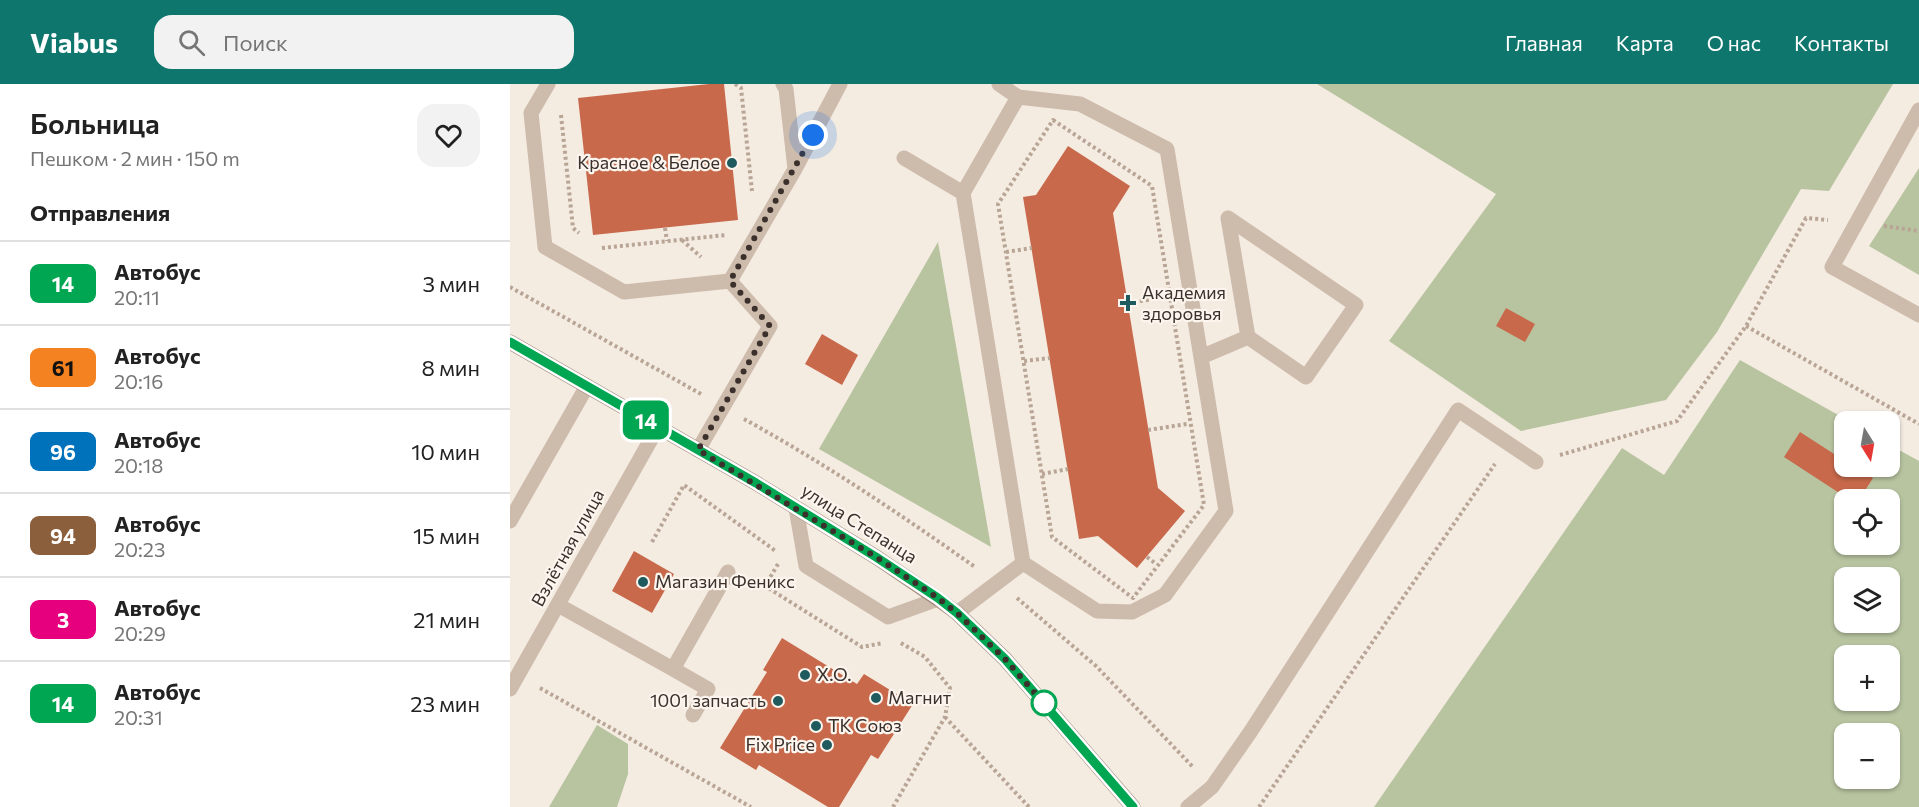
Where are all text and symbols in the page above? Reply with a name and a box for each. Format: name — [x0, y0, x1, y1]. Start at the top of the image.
search box — [154, 15, 574, 69]
text: Viabus — [30, 25, 118, 59]
icon: search — [175, 26, 208, 59]
text: Поиск — [223, 29, 288, 56]
text: Главная — [1505, 30, 1583, 55]
text: Карта — [1616, 30, 1674, 55]
text: О нас — [1707, 30, 1761, 55]
text: Контакты — [1794, 30, 1889, 55]
button: heart — [417, 104, 480, 167]
text: Больница — [30, 106, 160, 140]
your location — [798, 120, 828, 150]
text: Пешком · 2 мин · 150 m — [30, 146, 240, 170]
place label: Красное & Белое — [577, 151, 720, 173]
marker: Красное & Белое — [725, 156, 739, 170]
text: Отправления — [30, 199, 170, 226]
text: Автобус — [114, 258, 201, 285]
text: 3 мин — [422, 270, 480, 297]
text: 14 — [52, 271, 74, 296]
place label: Академия здоровья — [1142, 281, 1226, 324]
text: 20:11 — [114, 285, 160, 309]
marker: Академия здоровья — [1119, 294, 1137, 312]
text: Автобус — [114, 342, 201, 369]
text: 8 мин — [422, 354, 480, 381]
text: 61 — [52, 355, 74, 380]
text: 20:16 — [114, 369, 164, 393]
line badge: 14 — [619, 400, 673, 440]
text: 14 — [635, 408, 657, 433]
north arrow — [1834, 411, 1900, 477]
map controls — [1834, 411, 1900, 789]
text: Автобус — [114, 426, 201, 453]
text: 10 мин — [411, 438, 480, 465]
text: 96 — [50, 439, 76, 464]
text: 20:18 — [114, 453, 164, 477]
street label: улица Степанца — [798, 479, 921, 568]
street label: Взлётная улица — [526, 485, 608, 610]
button: locate — [1834, 489, 1900, 555]
text: Автобус — [114, 510, 201, 537]
text: 15 мин — [413, 522, 480, 549]
text: 94 — [50, 523, 76, 548]
text: 20:23 — [114, 537, 165, 561]
button: layers — [1834, 567, 1900, 633]
place label: Магазин Феникс — [655, 570, 795, 592]
marker: Магазин Феникс — [636, 575, 650, 589]
text: Автобус — [114, 594, 201, 621]
text: 21 мин — [413, 606, 480, 633]
text: 3 — [57, 607, 69, 632]
text: 20:29 — [114, 621, 166, 645]
button: + — [1834, 645, 1900, 711]
place label: X.O. — [817, 663, 851, 685]
marker: X.O. — [798, 668, 812, 682]
text: Автобус — [114, 678, 201, 705]
place label: Магнит — [888, 686, 952, 708]
place label: 1001 запчасть — [650, 689, 766, 711]
text: 23 мин — [410, 690, 480, 717]
unlabelled marker — [1031, 690, 1057, 716]
text: 14 — [52, 691, 74, 716]
marker: Магнит — [869, 691, 883, 705]
marker: 1001 запчасть — [771, 694, 785, 708]
text: 20:31 — [114, 705, 163, 729]
place label: ТК Союз — [828, 714, 902, 736]
marker: ТК Союз — [809, 719, 823, 733]
button: − — [1834, 723, 1900, 789]
place label: Fix Price — [746, 733, 815, 755]
marker: Fix Price — [820, 738, 834, 752]

